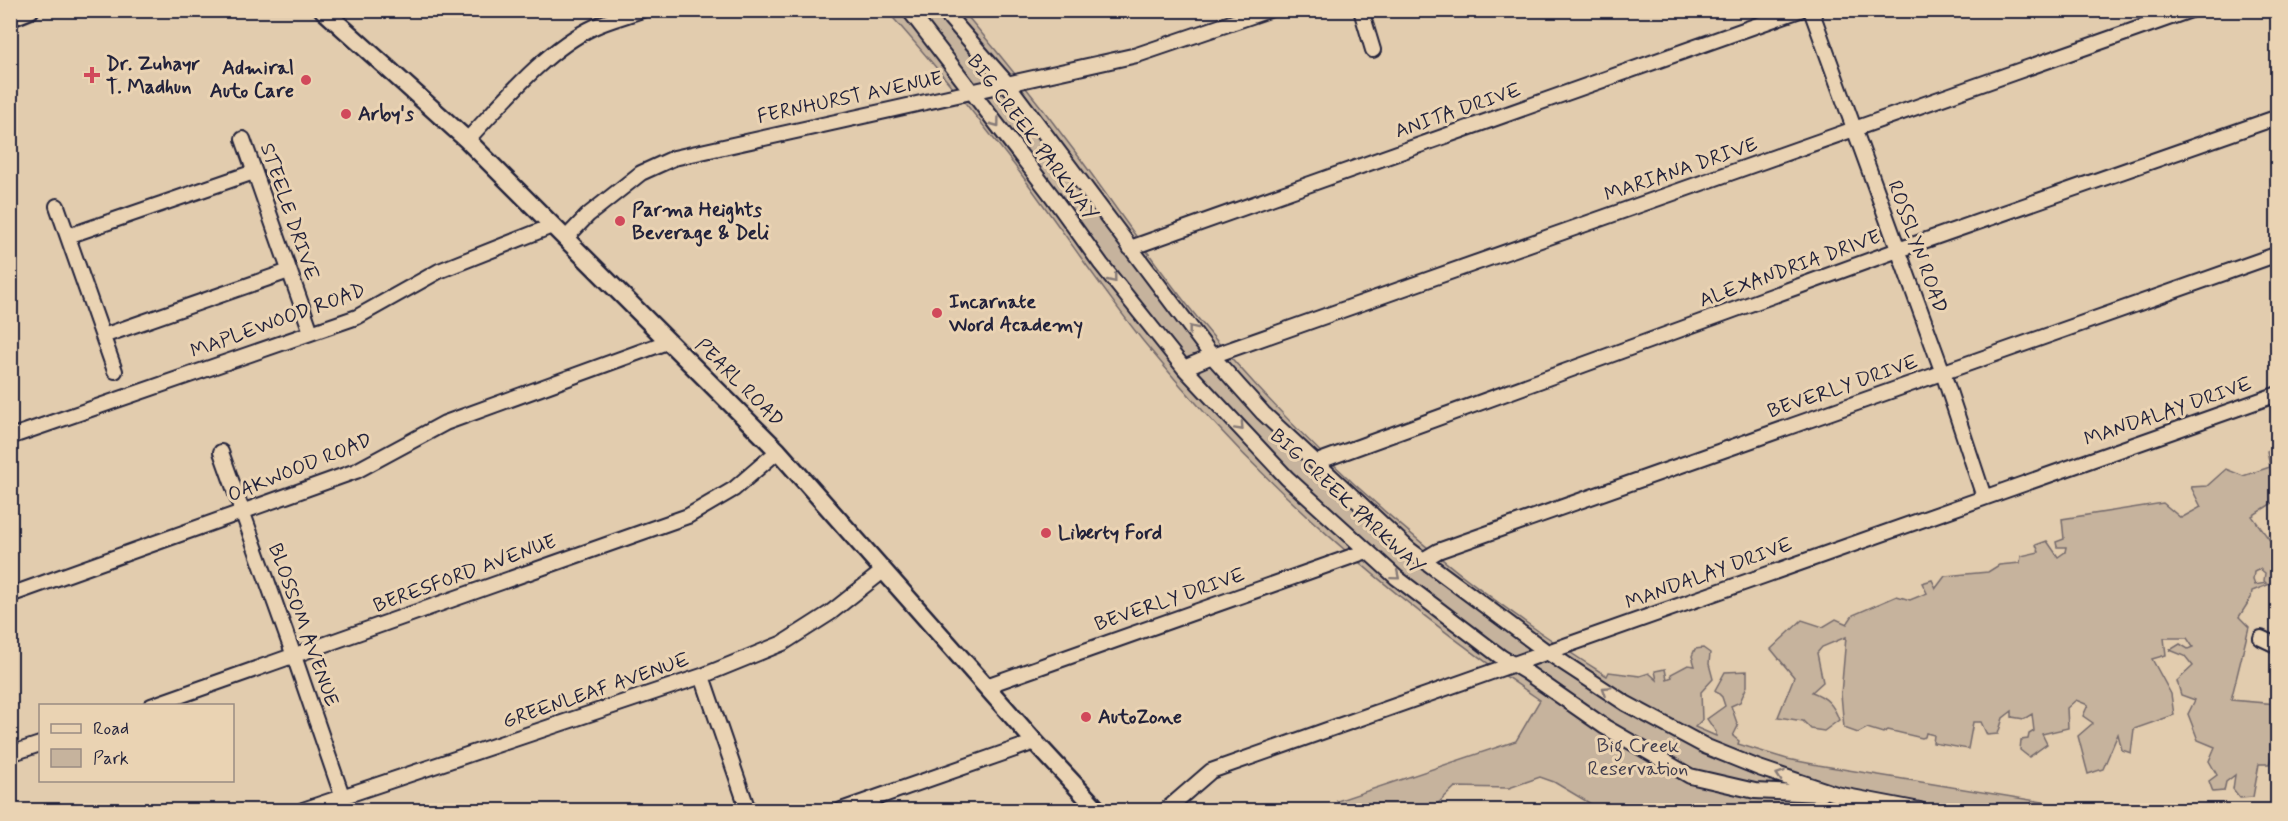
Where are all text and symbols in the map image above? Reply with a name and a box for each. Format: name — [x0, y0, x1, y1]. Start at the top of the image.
street label: BIG CREEK PARKWAY — [960, 49, 1104, 227]
place label: Dr. Zuhayr T. Madhun — [106, 51, 201, 101]
place label: Admiral Auto Care — [210, 55, 294, 105]
street label: FERNHURST AVENUE — [755, 65, 945, 131]
marker: Dr. Zuhayr T. Madhun — [83, 66, 101, 84]
marker: Admiral Auto Care — [299, 73, 313, 87]
street label: ANITA DRIVE — [1391, 77, 1525, 145]
place label: Arby's — [358, 101, 414, 128]
marker: Arby's — [339, 107, 353, 121]
one-way arrow — [989, 116, 1000, 127]
street label: MARIANA DRIVE — [1601, 131, 1761, 209]
street label: STEELE DRIVE — [253, 140, 325, 284]
street label: ROSSLYN ROAD — [1881, 177, 1953, 317]
place label: Parma Heights Beverage & Deli — [632, 197, 769, 247]
marker: Parma Heights Beverage & Deli — [613, 214, 627, 228]
street label: ALEXANDRIA DRIVE — [1695, 224, 1885, 314]
one-way arrow — [1106, 272, 1117, 283]
street label: MAPLEWOOD ROAD — [187, 277, 369, 365]
place label: Incarnate Word Academy — [948, 289, 1083, 339]
marker: Incarnate Word Academy — [930, 306, 944, 320]
one-way arrow — [1188, 325, 1199, 336]
street label: PEARL ROAD — [689, 333, 789, 433]
street label: BEVERLY DRIVE — [1764, 349, 1922, 425]
street label: MANDALAY DRIVE — [2080, 371, 2256, 453]
one-way arrow — [1233, 420, 1244, 430]
street label: BIG CREEK PARKWAY — [1264, 423, 1430, 581]
street label: OAKWOOD ROAD — [224, 427, 376, 509]
place label: Liberty Ford — [1058, 520, 1162, 547]
marker: Liberty Ford — [1039, 526, 1053, 540]
street label: BERESFORD AVENUE — [370, 528, 560, 620]
street label: MANDALAY DRIVE — [1622, 531, 1796, 617]
street label: BLOSSOM AVENUE — [261, 540, 345, 710]
street label: BEVERLY DRIVE — [1091, 562, 1249, 638]
one-way arrow — [1389, 569, 1400, 580]
street label: GREENLEAF AVENUE — [499, 646, 693, 736]
one-way arrow — [1601, 687, 1612, 698]
legend — [39, 704, 234, 782]
place label: AutoZone — [1098, 704, 1182, 731]
marker: AutoZone — [1079, 710, 1093, 724]
text: Road — [93, 717, 129, 741]
park label: Big Creek Reservation — [1588, 733, 1688, 783]
text: Park — [93, 747, 129, 771]
one-way arrow — [1775, 770, 1786, 783]

